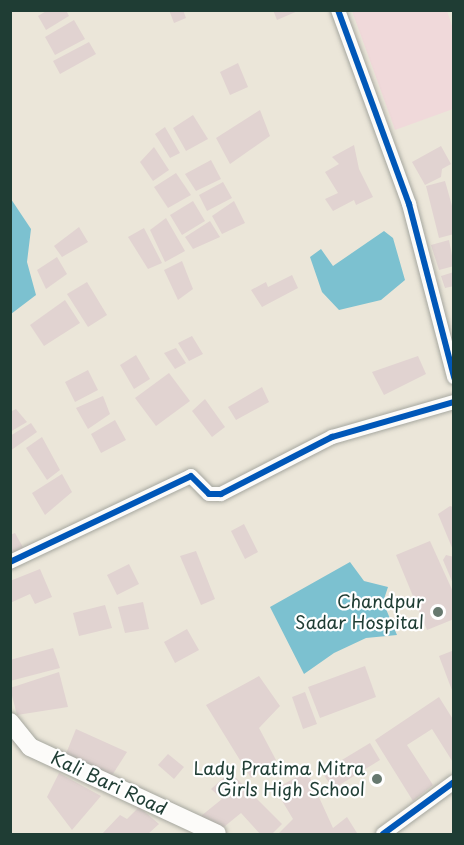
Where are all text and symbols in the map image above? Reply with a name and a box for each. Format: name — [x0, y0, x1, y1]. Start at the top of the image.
place label: Chandpur Sadar Hospital — [295, 591, 424, 634]
marker: Chandpur Sadar Hospital — [429, 603, 447, 621]
street label: Kali Bari Road — [47, 747, 171, 819]
place label: Lady Pratima Mitra Girls High School — [194, 758, 365, 800]
marker: Lady Pratima Mitra Girls High School — [370, 772, 384, 786]

